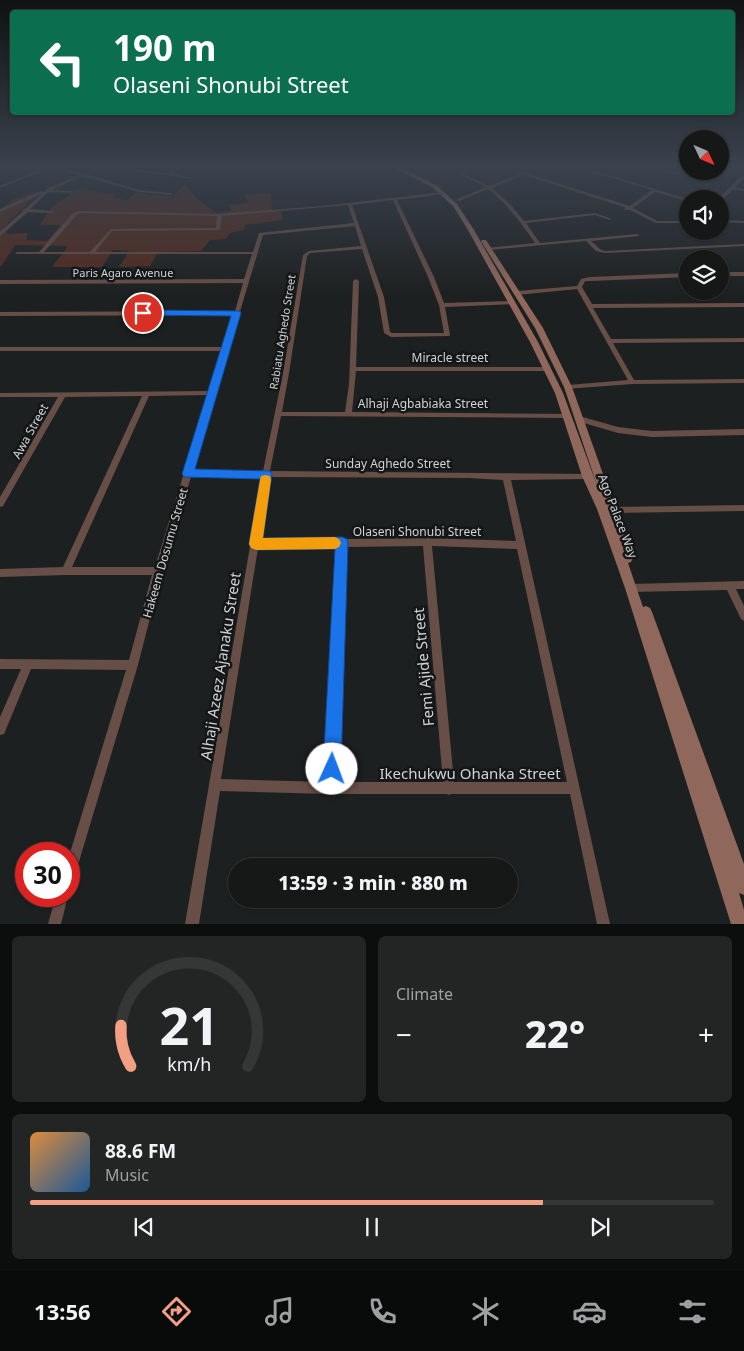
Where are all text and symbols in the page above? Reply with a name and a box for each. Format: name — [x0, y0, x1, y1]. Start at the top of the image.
text: 190 m — [113, 24, 216, 71]
icon: left — [30, 30, 95, 95]
text: Olaseni Shonubi Street — [113, 69, 349, 99]
north arrow — [679, 130, 729, 180]
map controls — [679, 130, 729, 300]
button: sound — [679, 190, 729, 240]
button: layers — [679, 250, 729, 300]
street label: Paris Agaro Avenue — [73, 265, 173, 280]
street label: Rabiatu Aghedo Street — [266, 273, 299, 391]
pin — [122, 292, 164, 334]
icon: arrive — [129, 299, 157, 327]
street label: Miracle street — [412, 349, 489, 366]
street label: Alhaji Agbabiaka Street — [358, 395, 489, 412]
street label: Awa Street — [8, 400, 52, 462]
street label: Sunday Aghedo Street — [325, 455, 451, 472]
street label: Ago Palace Way — [594, 472, 642, 561]
street label: Hakeem Dosumu Street — [138, 485, 192, 620]
street label: Olaseni Shonubi Street — [353, 523, 482, 540]
street label: Alhaji Azeez Ajanaku Street — [195, 570, 245, 761]
street label: Femi Ajide Street — [408, 606, 438, 727]
position arrow — [305, 742, 357, 794]
street label: Ikechukwu Ohanka Street — [379, 763, 561, 783]
speed limit sign: 30 — [15, 842, 80, 907]
text: 13:59 · 3 min · 880 m — [278, 870, 468, 896]
text: Climate — [396, 983, 453, 1005]
text: 21 — [159, 989, 219, 1060]
text: 22° — [525, 1007, 585, 1059]
text: − — [396, 1015, 412, 1053]
text: + — [698, 1015, 714, 1053]
text: km/h — [167, 1052, 211, 1076]
text: 88.6 FM — [105, 1138, 176, 1164]
text: Music — [105, 1164, 149, 1186]
icon: previous — [130, 1213, 158, 1241]
icon: pause — [358, 1213, 386, 1241]
icon: next — [586, 1213, 614, 1241]
icon: directions — [159, 1294, 194, 1329]
icon: music — [262, 1294, 297, 1329]
icon: phone — [365, 1294, 400, 1329]
icon: climate — [468, 1294, 503, 1329]
icon: car — [572, 1294, 607, 1329]
icon: filters — [675, 1294, 710, 1329]
text: 13:56 — [34, 1296, 91, 1326]

